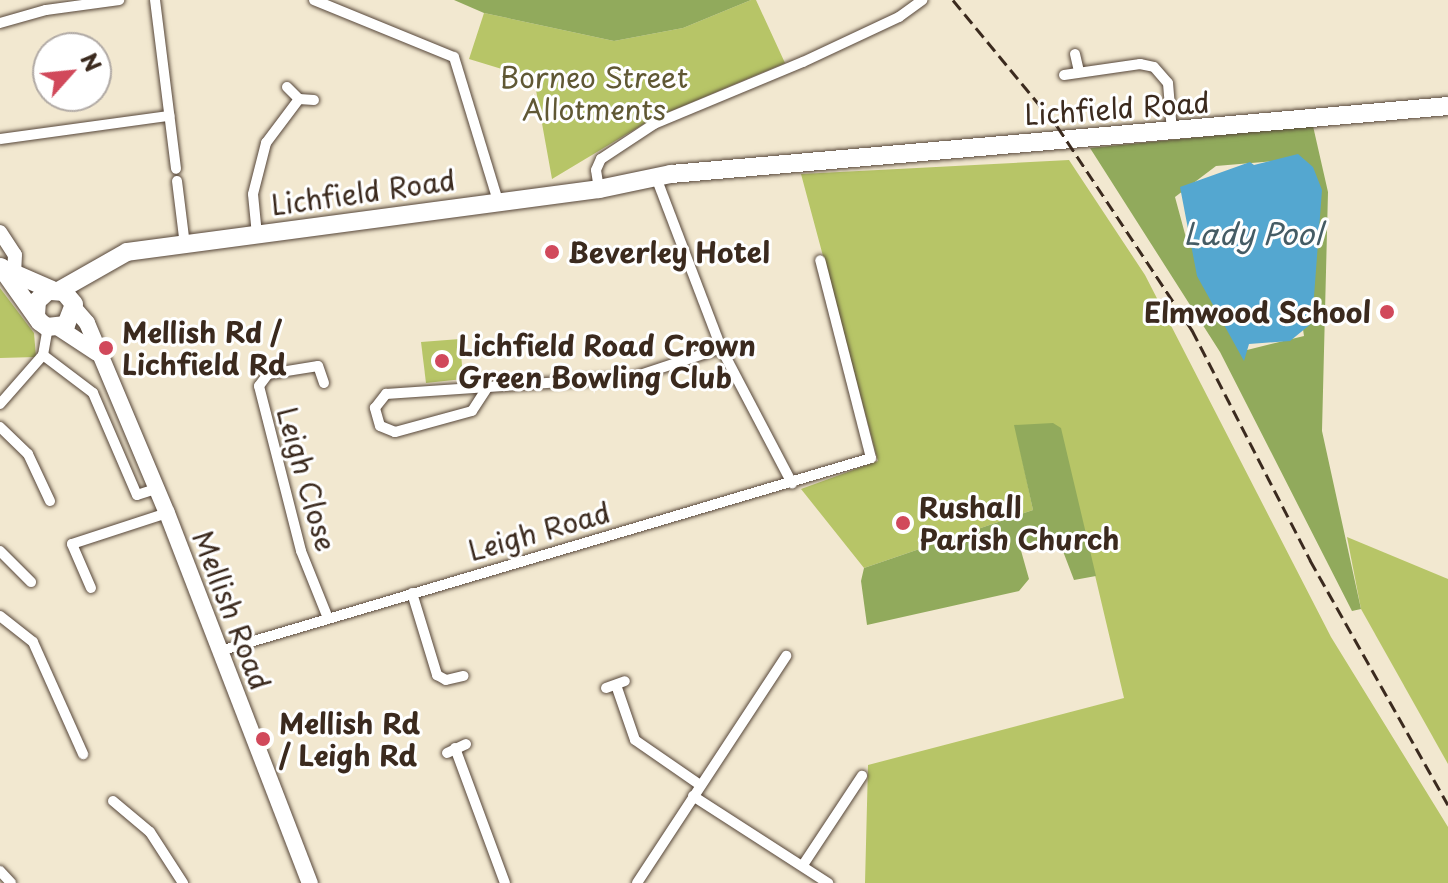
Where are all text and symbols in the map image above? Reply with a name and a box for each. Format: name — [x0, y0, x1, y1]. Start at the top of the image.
north arrow — [32, 32, 112, 112]
text: N — [73, 47, 111, 77]
park label: Borneo Street Allotments — [499, 60, 689, 126]
street label: Lichfield Road — [1023, 85, 1211, 131]
street label: Lichfield Road — [268, 162, 458, 222]
water label: Lady Pool — [1184, 215, 1322, 251]
place label: Beverley Hotel — [568, 235, 775, 269]
marker: Beverley Hotel — [543, 243, 561, 261]
place label: Elmwood School — [1144, 295, 1371, 329]
marker: Elmwood School — [1378, 303, 1396, 321]
place label: Mellish Rd / Lichfield Rd — [122, 315, 285, 381]
place label: Lichfield Road Crown Green Bowling Club — [458, 328, 756, 394]
marker: Mellish Rd / Lichfield Rd — [97, 339, 115, 357]
marker: Lichfield Road Crown Green Bowling Club — [433, 352, 451, 370]
street label: Leigh Close — [270, 402, 344, 556]
place label: Rushall Parish Church — [919, 490, 1120, 556]
street label: Leigh Road — [464, 495, 614, 567]
marker: Rushall Parish Church — [894, 514, 912, 532]
street label: Mellish Road — [186, 525, 278, 695]
place label: Mellish Rd / Leigh Rd — [279, 706, 420, 772]
marker: Mellish Rd / Leigh Rd — [254, 730, 272, 748]

